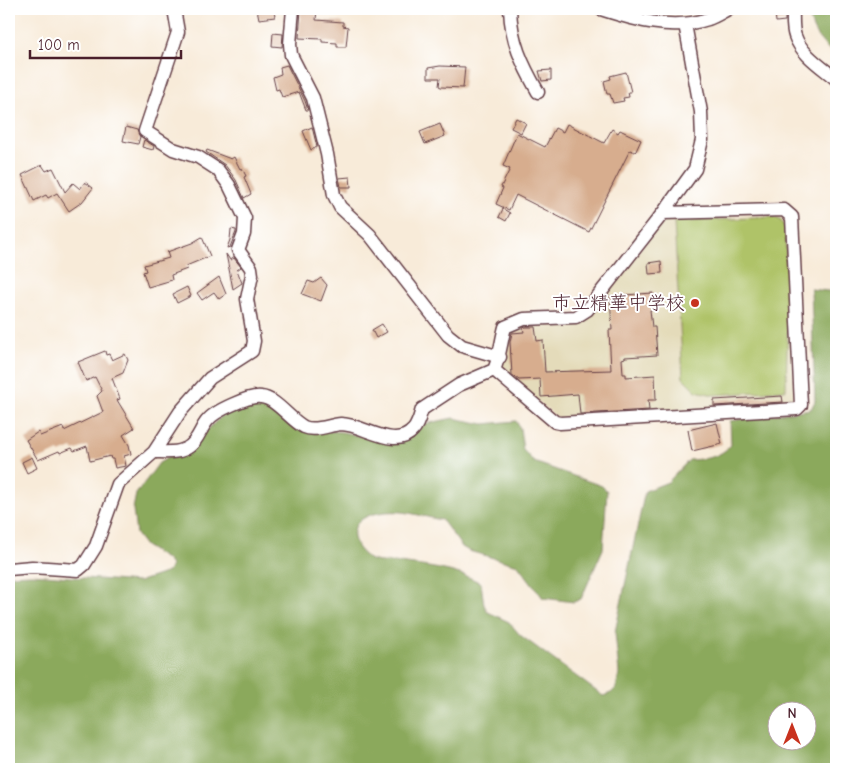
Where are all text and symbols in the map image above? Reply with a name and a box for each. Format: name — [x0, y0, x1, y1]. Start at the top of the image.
scale bar — [30, 28, 181, 60]
text: 100 m — [38, 36, 80, 54]
place label: 市立精華中学校 — [552, 292, 685, 314]
marker: 市立精華中学校 — [689, 297, 701, 309]
north arrow — [768, 700, 818, 750]
text: N — [787, 705, 797, 722]

